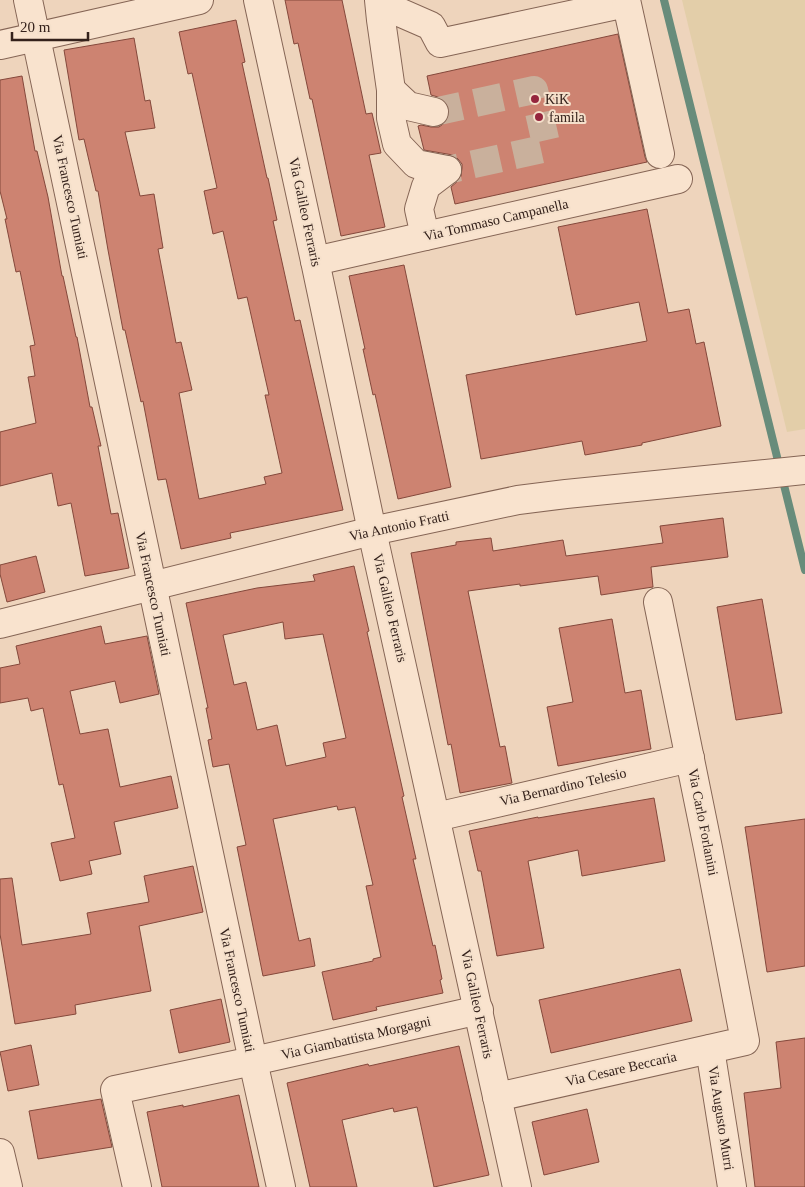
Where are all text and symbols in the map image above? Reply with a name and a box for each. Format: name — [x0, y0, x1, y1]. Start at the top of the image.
scale bar — [12, 10, 89, 42]
text: 20 m — [20, 19, 51, 35]
place label: KiK — [545, 92, 569, 107]
marker: KiK — [529, 93, 541, 105]
place label: famila — [549, 110, 586, 125]
marker: famila — [533, 111, 545, 123]
street label: Via Francesco Tumiati — [49, 133, 91, 261]
street label: Via Galileo Ferraris — [286, 156, 324, 268]
street label: Via Tommaso Campanella — [422, 196, 571, 244]
street label: Via Antonio Fratti — [348, 508, 450, 544]
street label: Via Francesco Tumiati — [132, 530, 174, 658]
street label: Via Galileo Ferraris — [370, 552, 410, 664]
street label: Via Bernardino Telesio — [498, 765, 628, 809]
street label: Via Carlo Forlanini — [685, 767, 721, 877]
street label: Via Francesco Tumiati — [216, 926, 258, 1054]
street label: Via Galileo Ferraris — [458, 948, 496, 1060]
street label: Via Giambattista Morgagni — [280, 1013, 432, 1063]
street label: Via Cesare Beccaria — [564, 1049, 679, 1089]
street label: Via Augusto Murri — [705, 1065, 737, 1171]

